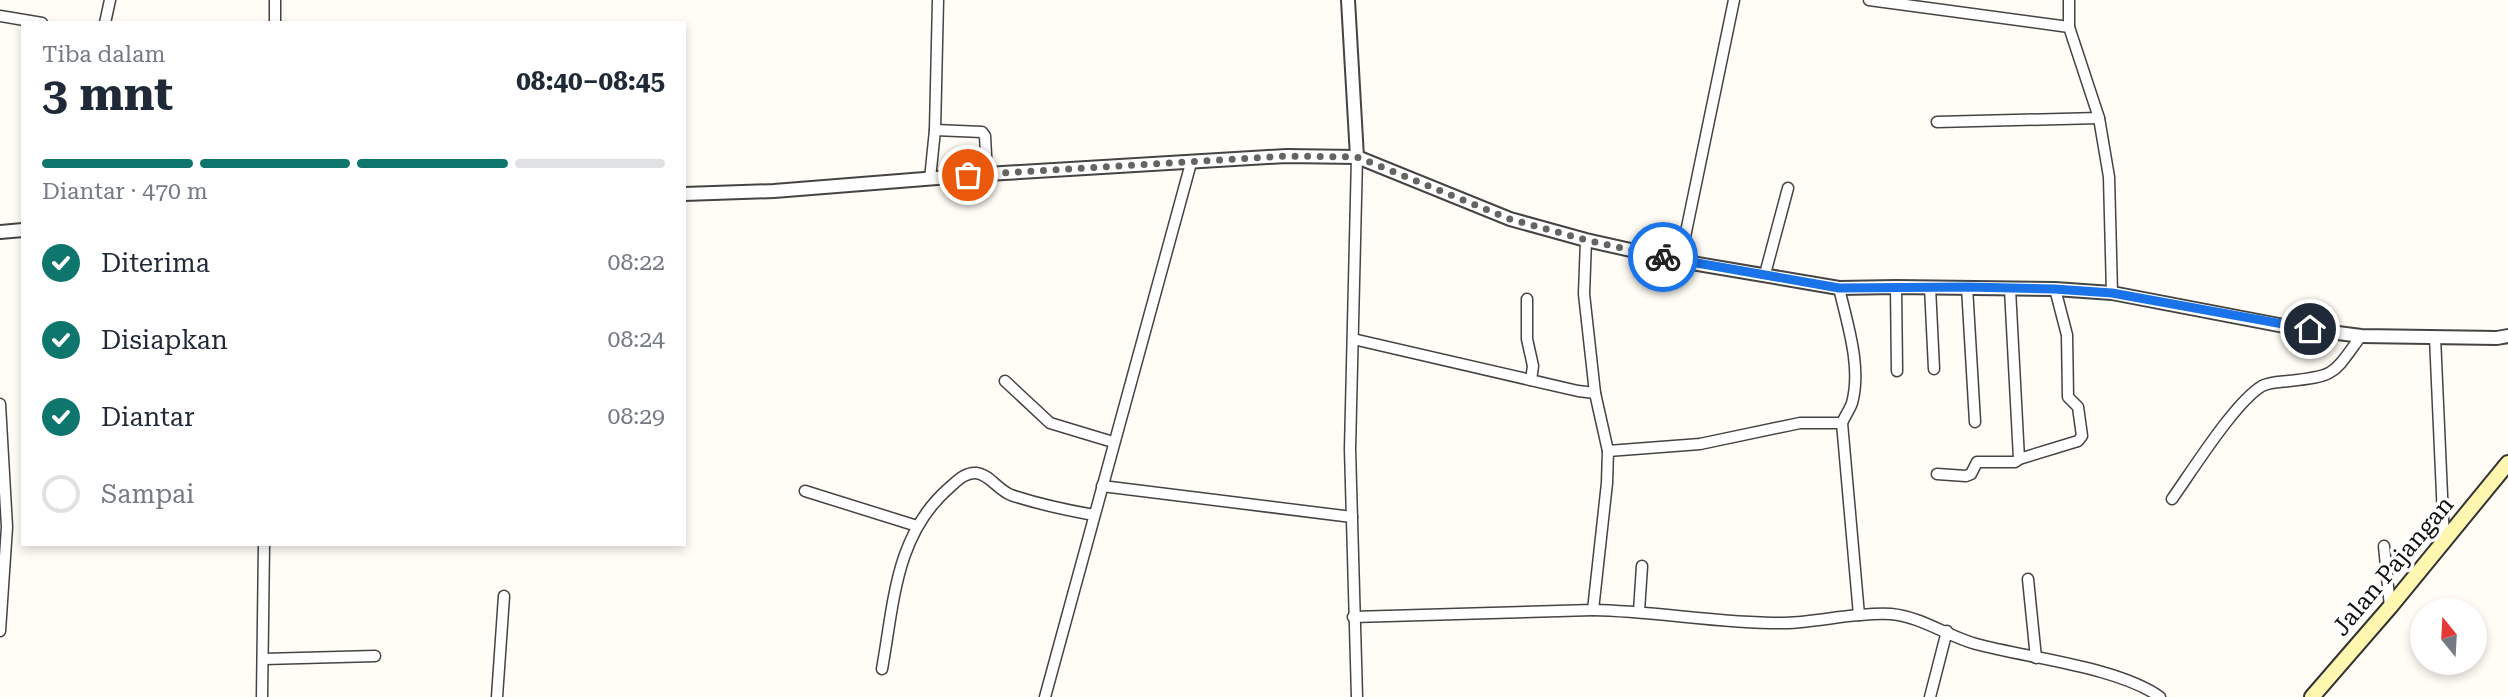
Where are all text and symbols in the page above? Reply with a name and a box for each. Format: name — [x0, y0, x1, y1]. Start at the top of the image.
text: Tiba dalam — [42, 41, 165, 68]
text: 08:40–08:45 — [516, 66, 665, 96]
text: 3 mnt — [42, 67, 173, 121]
pin — [938, 145, 998, 205]
icon: bag — [949, 156, 987, 194]
text: Diantar · 470 m — [42, 178, 208, 205]
courier — [1628, 222, 1698, 292]
icon: bike — [1644, 238, 1682, 276]
icon: check — [42, 244, 80, 282]
text: Diterima — [101, 248, 210, 278]
text: 08:22 — [608, 249, 665, 276]
pin — [2280, 299, 2340, 359]
icon: home — [2291, 310, 2329, 348]
icon: check — [42, 321, 80, 359]
text: Disiapkan — [101, 325, 228, 355]
text: 08:24 — [608, 326, 665, 353]
icon: check — [42, 398, 80, 436]
text: Diantar — [101, 402, 195, 432]
text: 08:29 — [608, 403, 665, 430]
text: Sampai — [101, 479, 194, 509]
street label: Jalan Pajangan — [2327, 491, 2459, 641]
north arrow — [2410, 598, 2487, 676]
map controls — [2410, 598, 2487, 675]

